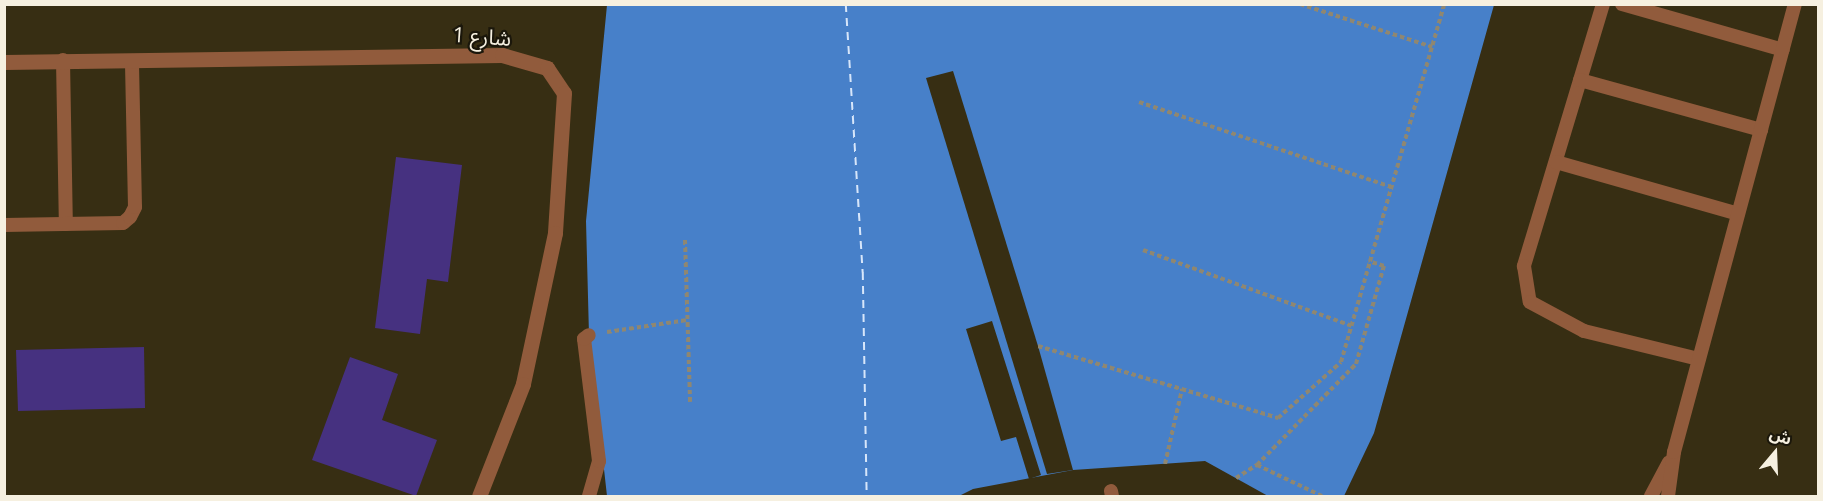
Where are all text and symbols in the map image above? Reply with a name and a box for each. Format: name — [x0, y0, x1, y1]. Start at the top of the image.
street label: شارع 1 — [452, 21, 512, 51]
text: ش — [1767, 422, 1795, 450]
north arrow — [1745, 423, 1805, 483]

